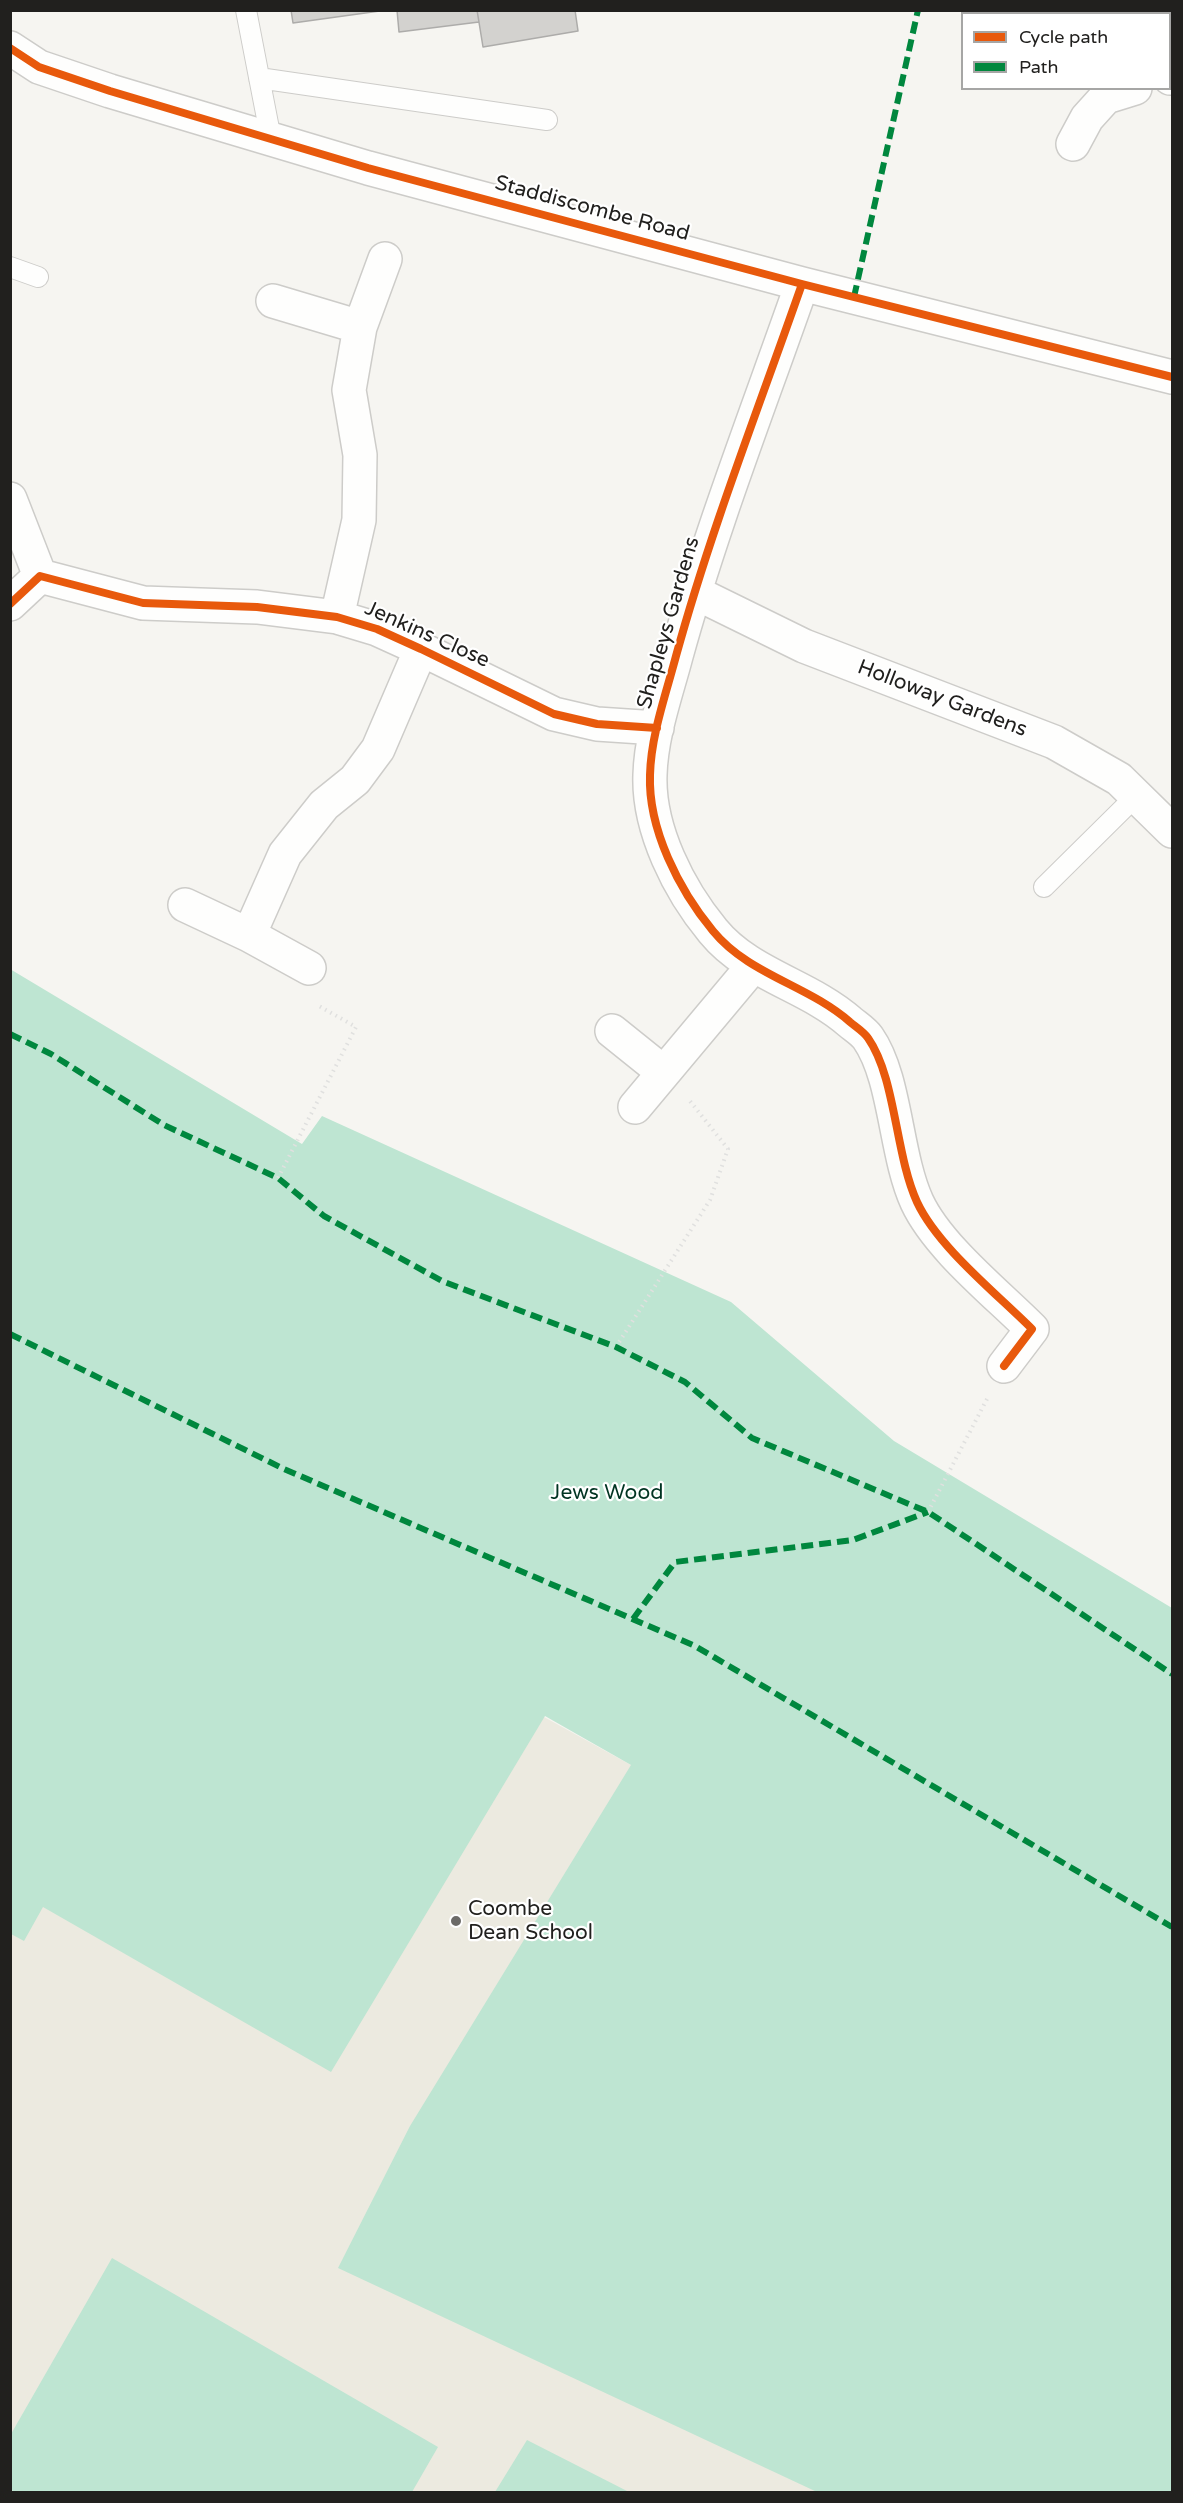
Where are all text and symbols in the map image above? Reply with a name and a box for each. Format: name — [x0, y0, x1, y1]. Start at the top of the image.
legend — [961, 12, 1171, 90]
text: Cycle path — [1019, 26, 1108, 48]
text: Path — [1019, 56, 1058, 78]
street label: Staddiscombe Road — [492, 171, 692, 247]
street label: Shapleys Gardens — [632, 534, 706, 712]
street label: Jenkins Close — [361, 596, 493, 674]
street label: Holloway Gardens — [854, 655, 1030, 743]
park label: Jews Wood — [551, 1480, 663, 1506]
place label: Coombe Dean School — [468, 1896, 593, 1946]
marker: Coombe Dean School — [449, 1914, 463, 1928]

